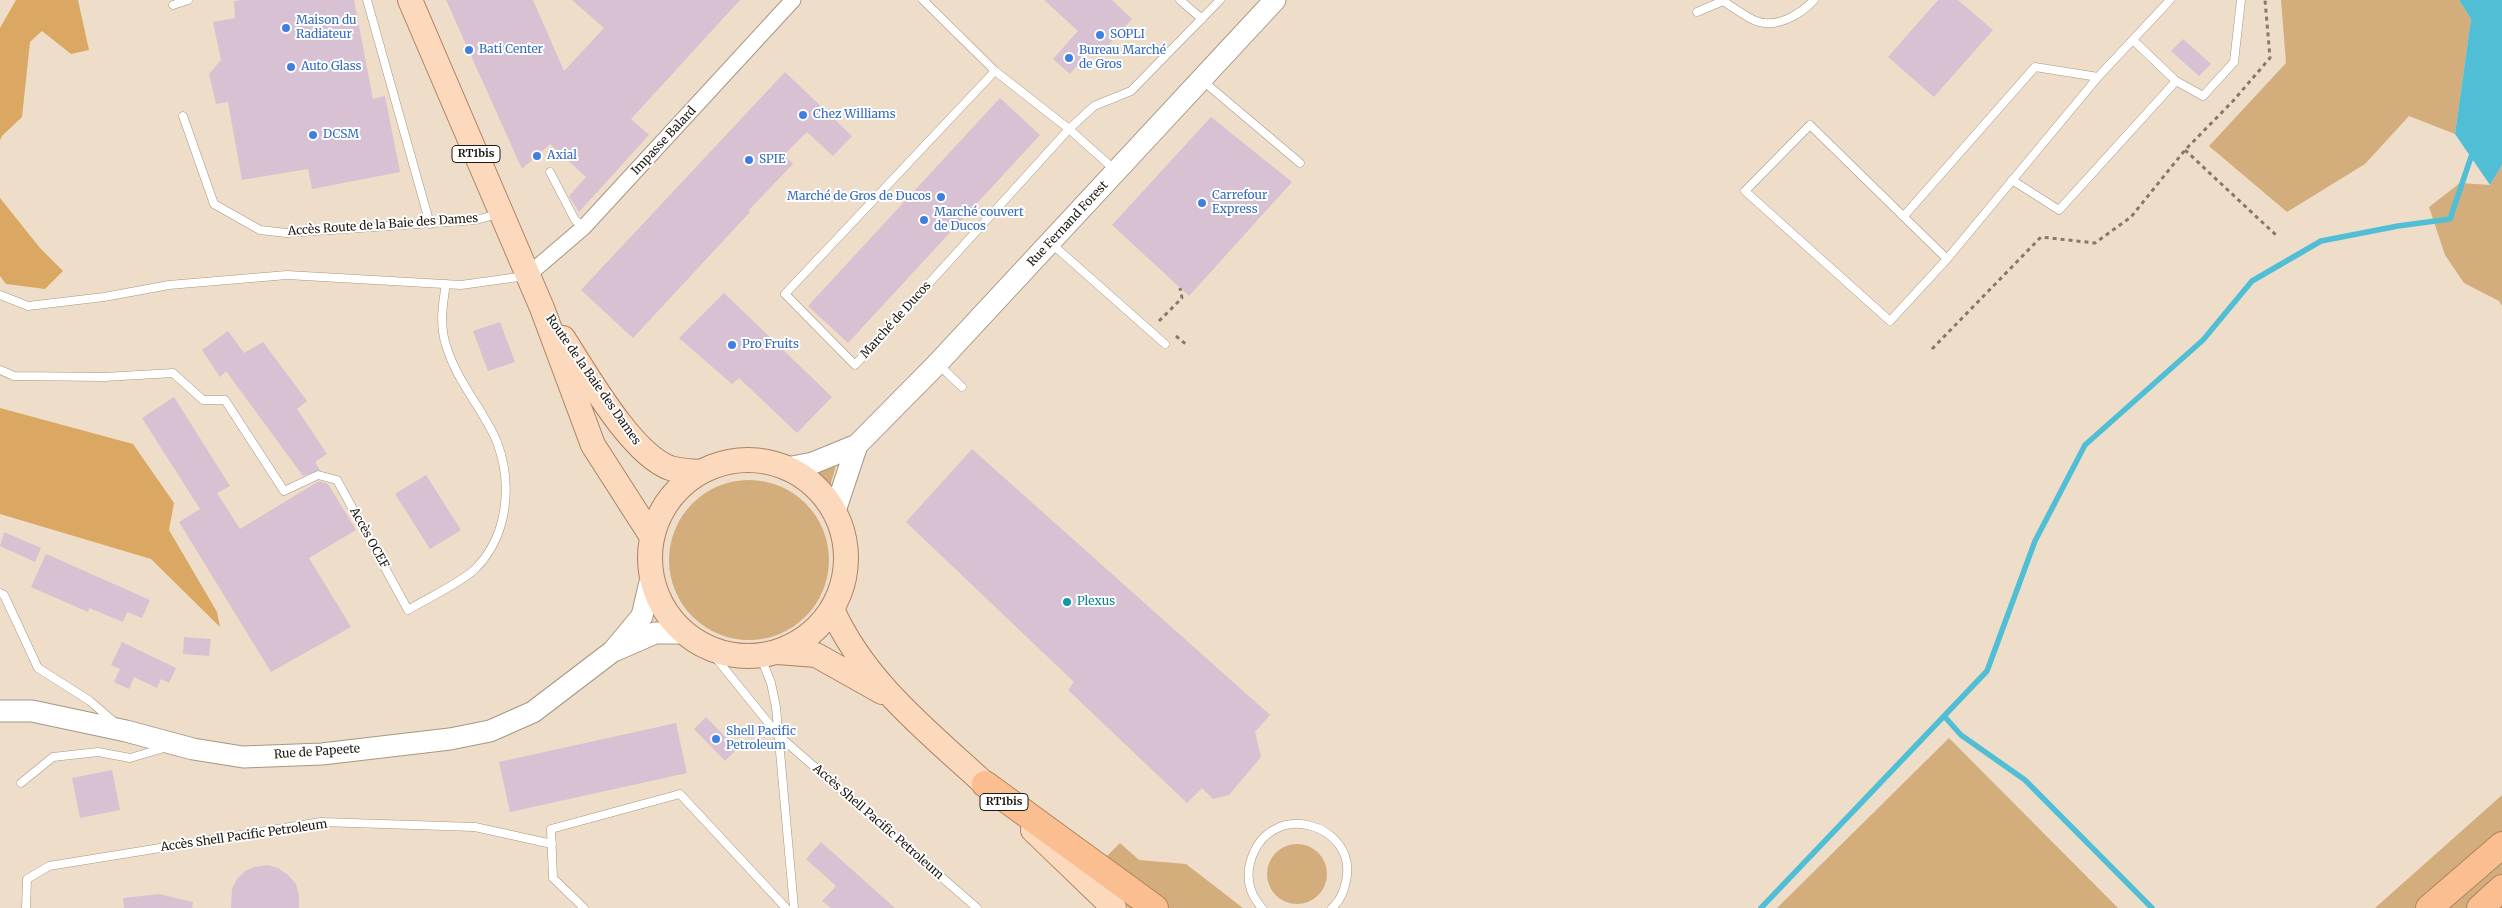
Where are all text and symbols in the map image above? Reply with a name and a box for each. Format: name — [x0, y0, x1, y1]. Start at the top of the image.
place label: Maison du Radiateur — [296, 14, 357, 42]
marker: Maison du Radiateur — [280, 22, 292, 34]
place label: SOPLI — [1110, 28, 1145, 42]
marker: SOPLI — [1094, 29, 1106, 41]
place label: Bati Center — [479, 43, 543, 57]
marker: Bati Center — [463, 44, 475, 56]
place label: Bureau Marché de Gros — [1079, 44, 1166, 72]
marker: Bureau Marché de Gros — [1063, 52, 1075, 64]
place label: Auto Glass — [301, 60, 362, 74]
marker: Auto Glass — [285, 61, 297, 73]
street label: Impasse Balard — [629, 104, 699, 178]
place label: Chez Williams — [813, 108, 896, 122]
marker: Chez Williams — [797, 109, 809, 121]
place label: DCSM — [323, 128, 359, 142]
marker: DCSM — [307, 129, 319, 141]
road number: RT1bis — [452, 146, 500, 162]
place label: Axial — [547, 149, 577, 163]
marker: Axial — [531, 150, 543, 162]
place label: SPIE — [759, 153, 786, 167]
marker: SPIE — [743, 154, 755, 166]
street label: Rue Fernand Forest — [1025, 178, 1111, 270]
place label: Carrefour Express — [1212, 189, 1267, 217]
place label: Marché de Gros de Ducos — [787, 190, 931, 204]
marker: Marché de Gros de Ducos — [935, 191, 947, 203]
marker: Carrefour Express — [1196, 197, 1208, 209]
place label: Marché couvert de Ducos — [934, 206, 1024, 234]
street label: Accès Route de la Baie des Dames — [287, 211, 479, 239]
marker: Marché couvert de Ducos — [918, 214, 930, 226]
street label: Marché de Ducos — [858, 279, 934, 361]
street label: Route de la Baie des Dames — [543, 312, 643, 448]
place label: Pro Fruits — [742, 338, 799, 352]
marker: Pro Fruits — [726, 339, 738, 351]
street label: Accès OCEF — [346, 505, 392, 571]
place label: Plexus — [1077, 595, 1115, 609]
marker: Plexus — [1061, 596, 1073, 608]
place label: Shell Pacific Petroleum — [726, 725, 796, 753]
marker: Shell Pacific Petroleum — [710, 733, 722, 745]
street label: Rue de Papeete — [273, 742, 361, 762]
street label: Accès Shell Pacific Petroleum — [810, 761, 946, 883]
road number: RT1bis — [980, 794, 1028, 810]
street label: Accès Shell Pacific Petroleum — [160, 817, 328, 855]

